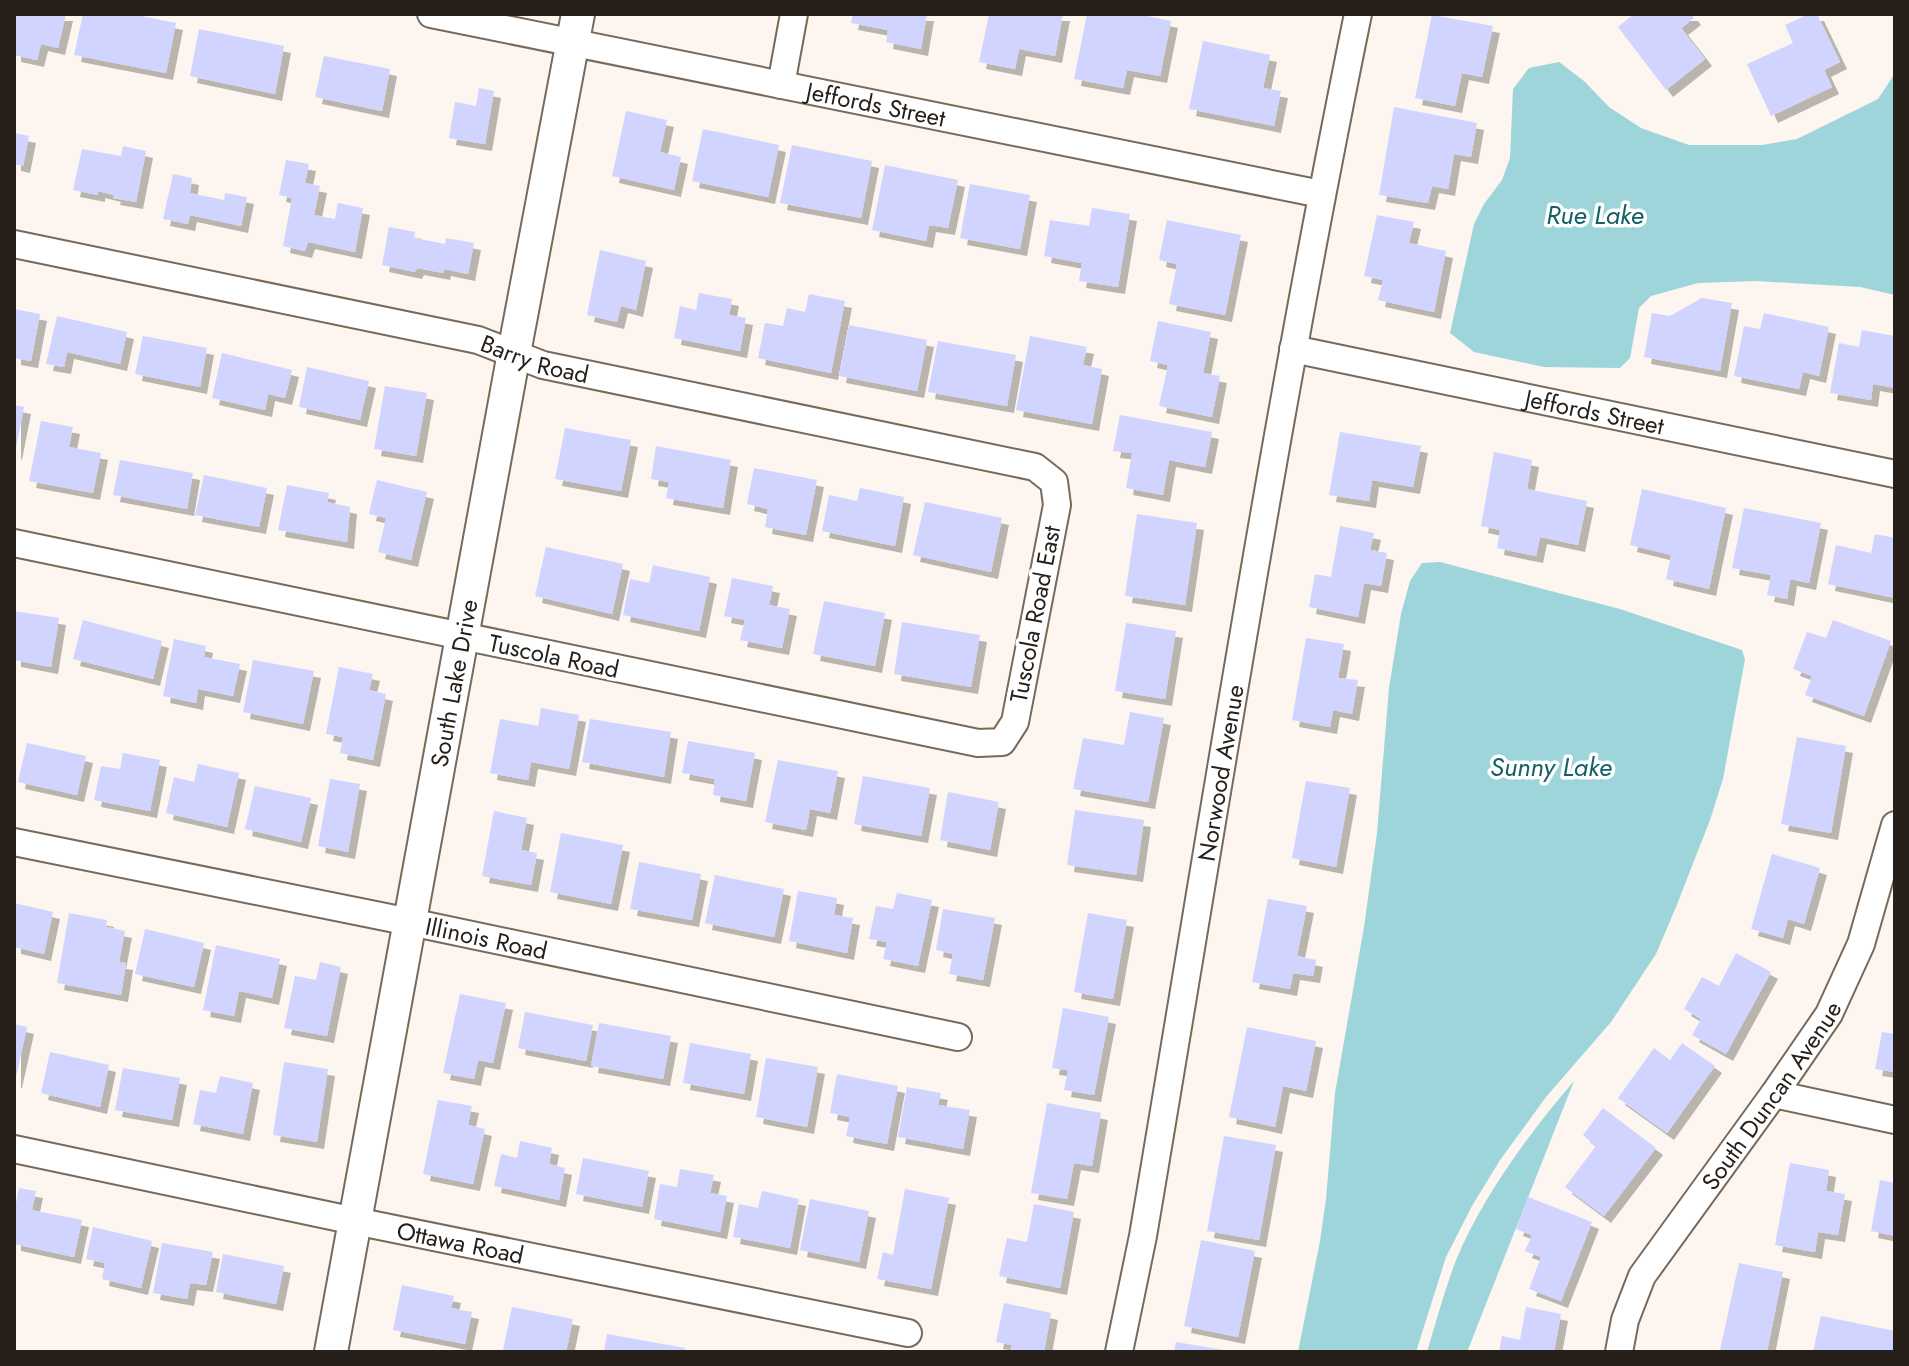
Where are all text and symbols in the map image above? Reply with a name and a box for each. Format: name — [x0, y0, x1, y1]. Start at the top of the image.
street label: Jeffords Street — [800, 72, 949, 135]
water label: Rue Lake — [1546, 196, 1644, 234]
street label: Barry Road — [476, 325, 592, 392]
street label: Jeffords Street — [1519, 380, 1667, 443]
street label: Tuscola Road East — [1001, 522, 1069, 705]
street label: South Lake Drive — [421, 596, 486, 770]
street label: Tuscola Road — [486, 625, 622, 687]
street label: Norwood Avenue — [1188, 682, 1252, 864]
water label: Sunny Lake — [1490, 748, 1612, 786]
street label: Illinois Road — [422, 908, 551, 968]
street label: South Duncan Avenue — [1693, 996, 1850, 1197]
street label: Ottawa Road — [394, 1212, 527, 1272]

